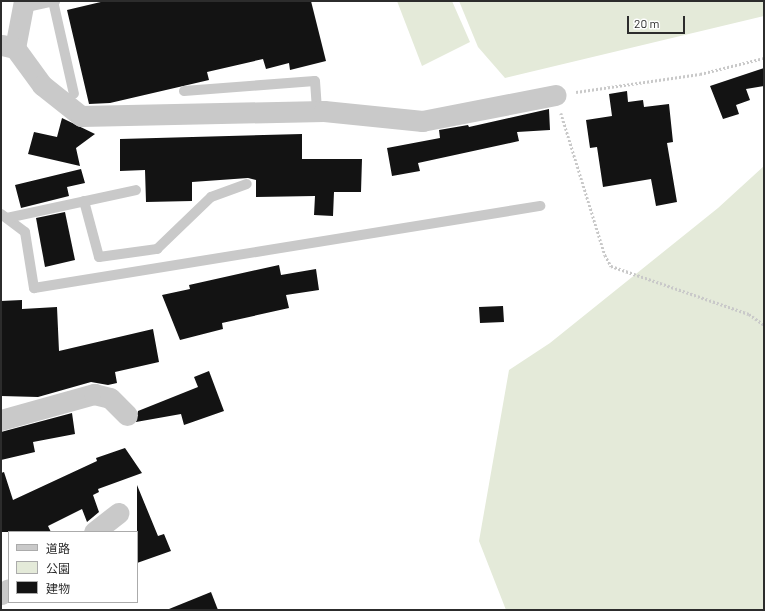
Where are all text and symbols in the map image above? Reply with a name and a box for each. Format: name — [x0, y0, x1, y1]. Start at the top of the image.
scale bar — [629, 8, 687, 34]
text: 20 m — [634, 16, 660, 30]
legend — [8, 531, 138, 603]
text: 道路 — [46, 541, 70, 555]
text: 公園 — [46, 561, 70, 575]
text: 建物 — [46, 581, 70, 595]

